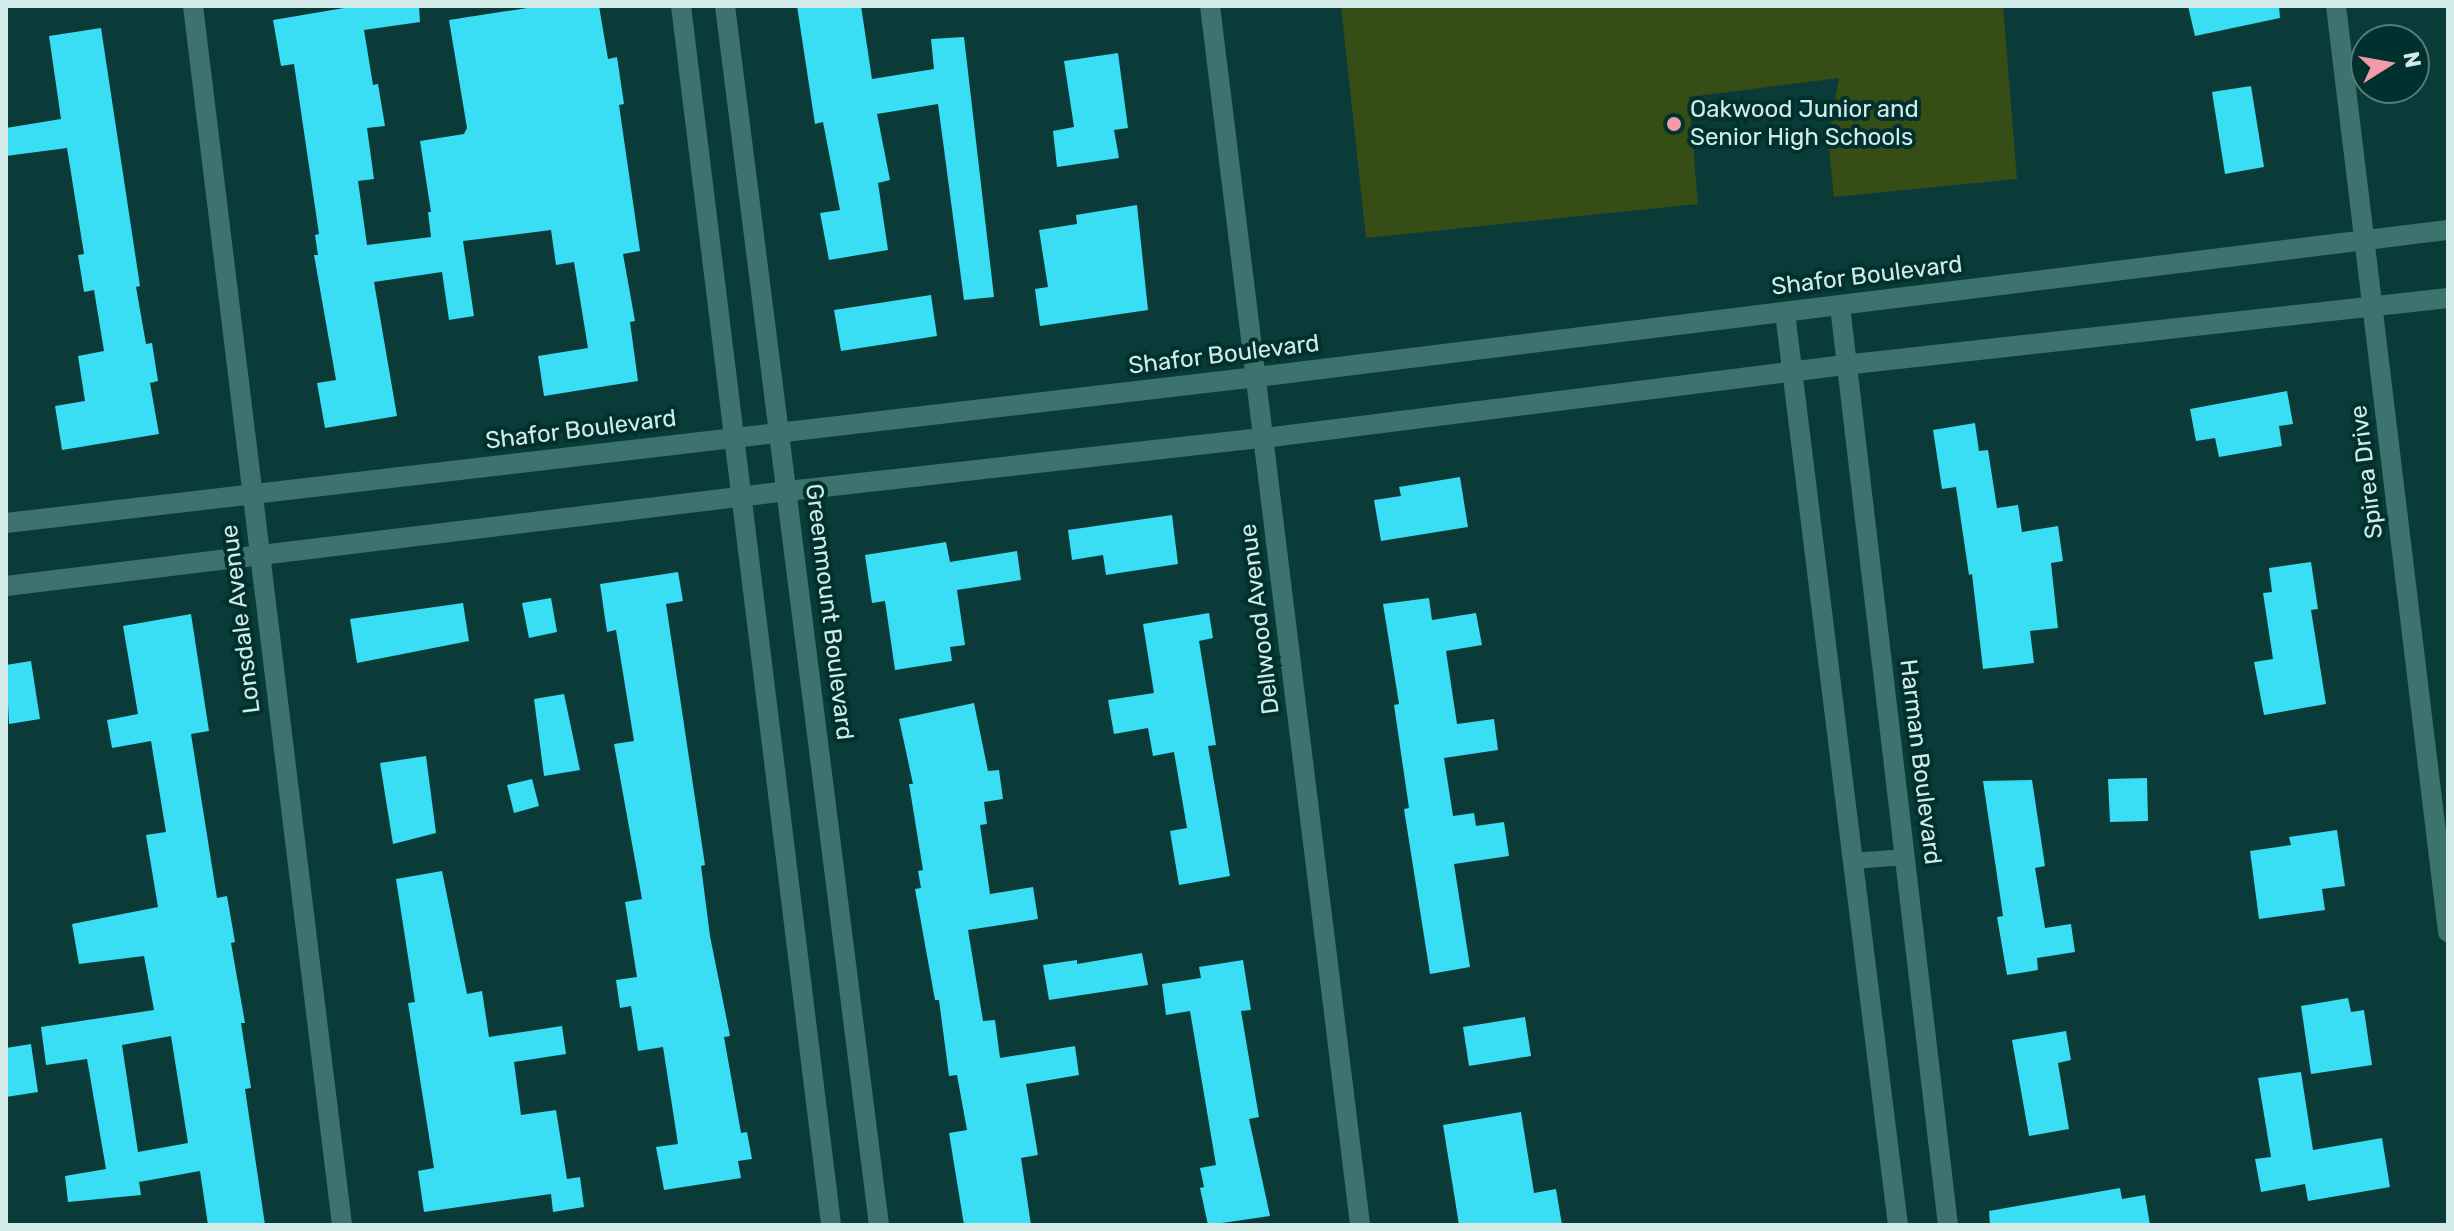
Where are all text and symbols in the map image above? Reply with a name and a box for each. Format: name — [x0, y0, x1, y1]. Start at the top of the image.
north arrow — [2350, 24, 2430, 104]
text: N — [2397, 49, 2427, 70]
place label: Oakwood Junior and Senior High Schools — [1690, 96, 1919, 152]
marker: Oakwood Junior and Senior High Schools — [1665, 115, 1683, 133]
street label: Shafor Boulevard — [1770, 250, 1964, 302]
street label: Shafor Boulevard — [1127, 329, 1321, 381]
street label: Shafor Boulevard — [484, 404, 678, 456]
street label: Spirea Drive — [2345, 404, 2389, 540]
street label: Greenmount Boulevard — [799, 482, 859, 742]
street label: Dellwood Avenue — [1234, 522, 1286, 716]
street label: Lonsdale Avenue — [215, 523, 267, 715]
street label: Harman Boulevard — [1893, 658, 1947, 866]

